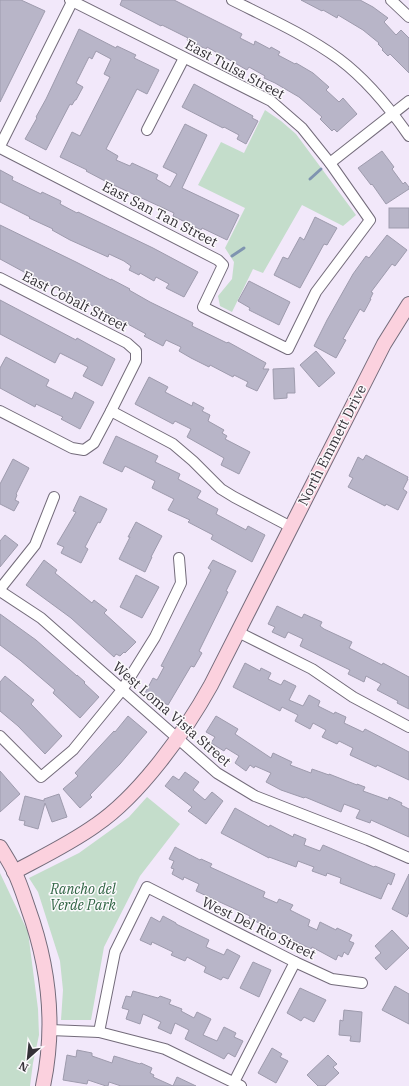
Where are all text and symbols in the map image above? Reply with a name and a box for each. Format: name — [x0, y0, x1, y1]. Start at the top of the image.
street label: East Tulsa Street — [182, 35, 288, 103]
street label: East San Tan Street — [99, 177, 221, 251]
street label: East Cobalt Street — [19, 267, 131, 335]
street label: North Emmett Drive — [294, 381, 370, 509]
street label: West Loma Vista Street — [109, 658, 235, 770]
park label: Rancho del Verde Park — [49, 880, 117, 914]
street label: West Del Rio Street — [199, 893, 319, 963]
north arrow — [8, 1038, 48, 1078]
text: N — [16, 1059, 31, 1075]

